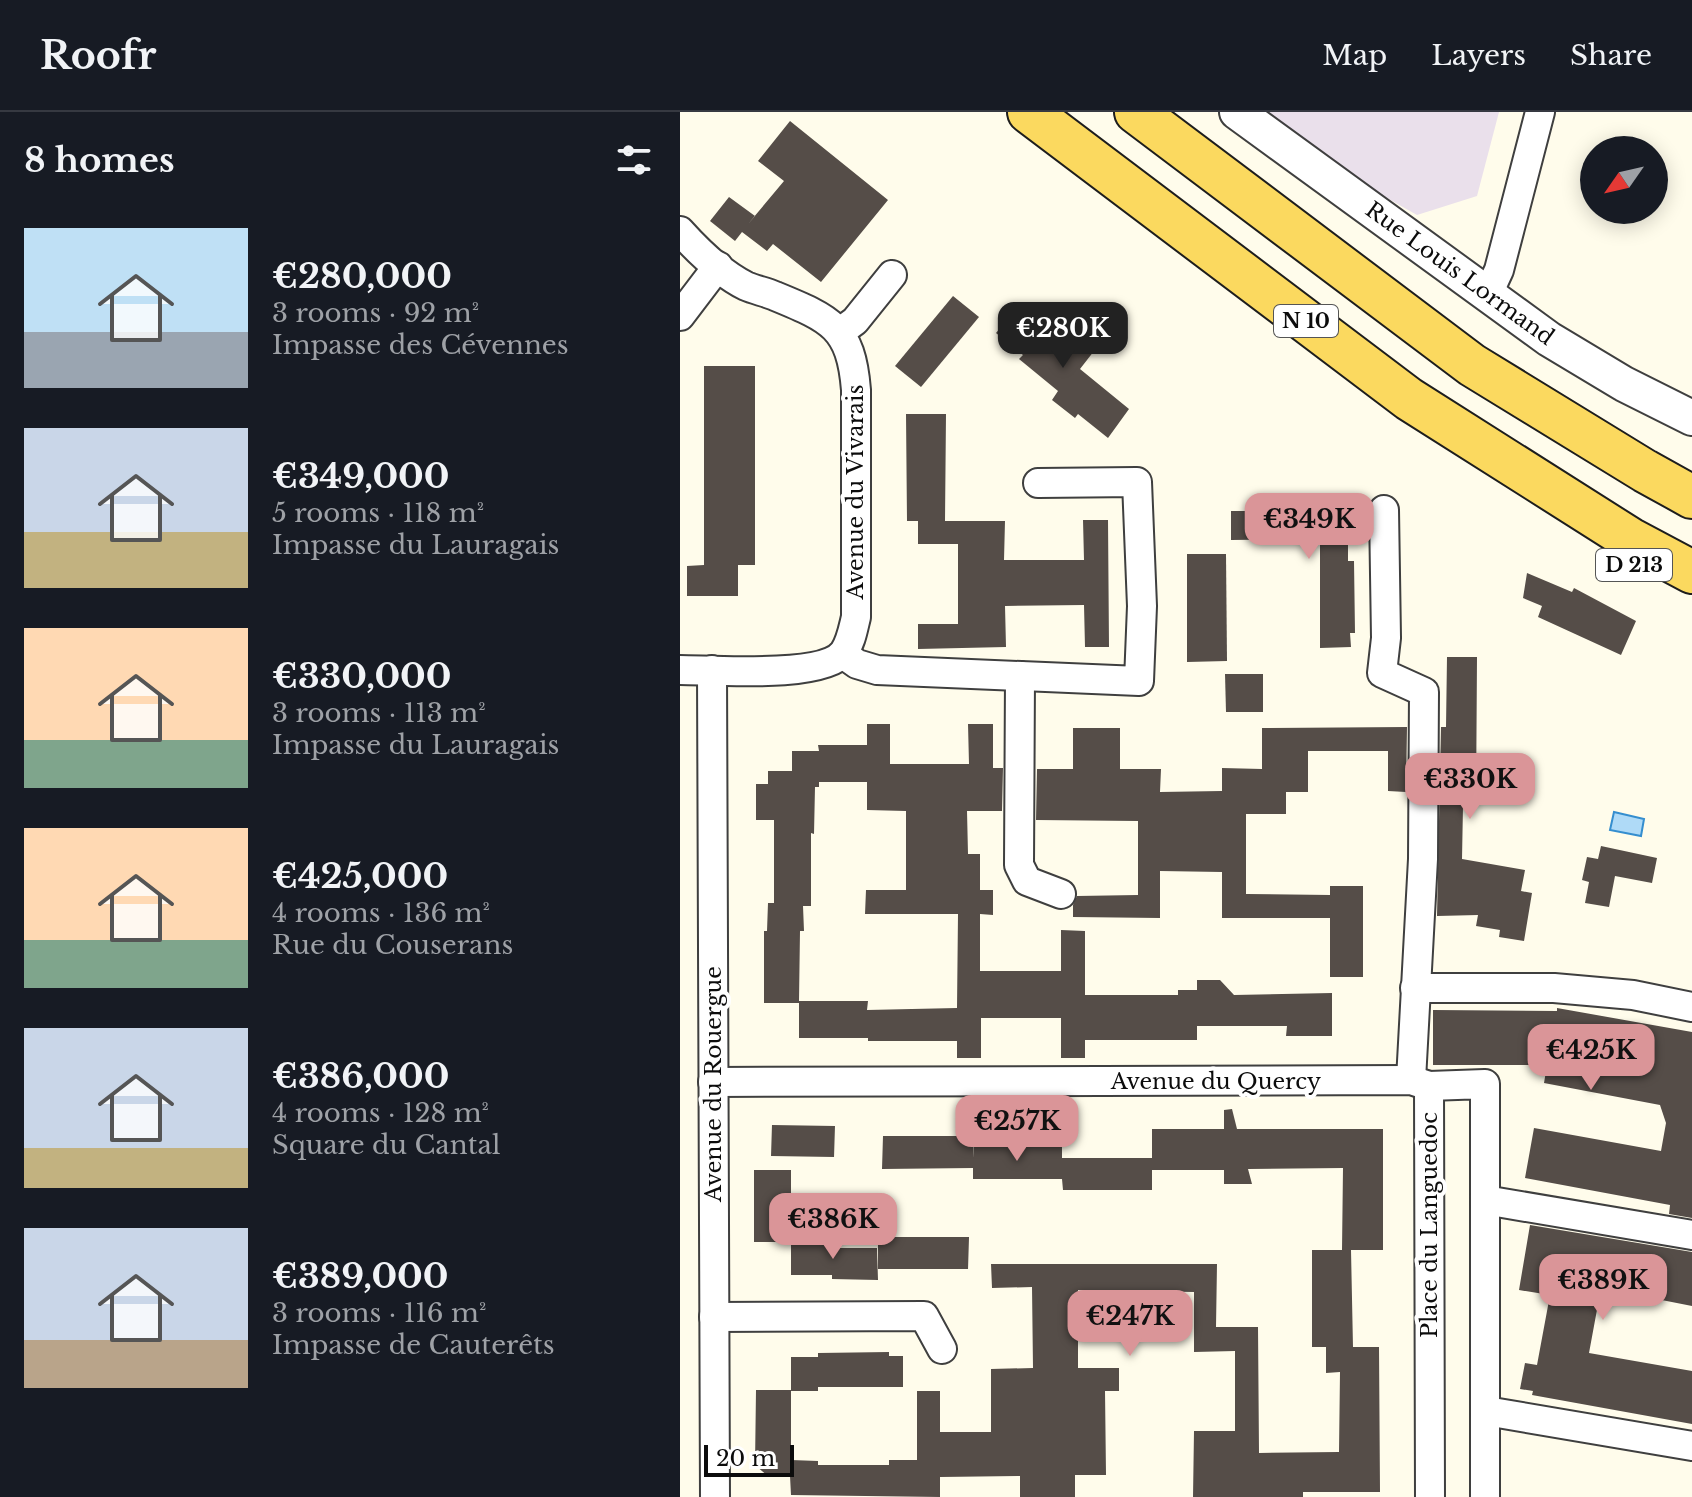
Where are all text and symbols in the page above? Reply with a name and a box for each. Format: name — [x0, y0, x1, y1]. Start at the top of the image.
text: Roofr — [40, 32, 157, 79]
text: Map — [1322, 38, 1387, 73]
text: Layers — [1431, 38, 1526, 73]
text: Share — [1570, 38, 1652, 73]
north arrow — [1580, 136, 1668, 224]
map controls — [1580, 136, 1668, 224]
icon: filters — [612, 138, 656, 182]
text: 8 homes — [24, 139, 175, 181]
street label: Rue Louis Lormand — [1360, 196, 1559, 351]
text: €280,000 — [272, 255, 452, 297]
icon: home — [88, 260, 184, 356]
text: 3 rooms · 92 m² — [272, 297, 479, 329]
pin: €280K — [1007, 302, 1119, 370]
road number: N 10 — [1274, 305, 1338, 337]
text: €280K — [1016, 312, 1110, 344]
text: Impasse des Cévennes — [272, 329, 569, 361]
street label: Avenue du Vivarais — [842, 384, 869, 601]
text: €349,000 — [272, 455, 449, 497]
icon: home — [88, 460, 184, 556]
pin: €349K — [1253, 493, 1365, 561]
text: 5 rooms · 118 m² — [272, 497, 484, 529]
text: €349K — [1263, 503, 1355, 535]
text: Impasse du Lauragais — [272, 529, 559, 561]
road number: D 213 — [1596, 549, 1672, 581]
text: €330,000 — [272, 655, 451, 697]
icon: home — [88, 660, 184, 756]
text: 3 rooms · 113 m² — [272, 697, 486, 729]
text: Impasse du Lauragais — [272, 729, 559, 761]
pin: €330K — [1414, 753, 1526, 821]
text: €330K — [1423, 763, 1517, 795]
text: €425,000 — [272, 855, 448, 897]
icon: home — [88, 860, 184, 956]
text: 4 rooms · 136 m² — [272, 897, 490, 929]
text: Rue du Couserans — [272, 929, 513, 961]
street label: Avenue du Rouergue — [700, 966, 727, 1203]
pin: €425K — [1535, 1024, 1647, 1092]
text: €425K — [1546, 1034, 1636, 1066]
text: €386,000 — [272, 1055, 449, 1097]
icon: home — [88, 1060, 184, 1156]
street label: Avenue du Quercy — [1110, 1068, 1321, 1095]
pin: €257K — [961, 1095, 1073, 1163]
text: 4 rooms · 128 m² — [272, 1097, 489, 1129]
text: €257K — [973, 1105, 1061, 1137]
street label: Place du Languedoc — [1416, 1112, 1443, 1338]
text: Square du Cantal — [272, 1129, 500, 1161]
pin: €386K — [777, 1193, 889, 1261]
text: €386K — [787, 1203, 879, 1235]
pin: €389K — [1547, 1254, 1659, 1322]
text: €389,000 — [272, 1255, 448, 1297]
icon: home — [88, 1260, 184, 1356]
text: €389K — [1557, 1264, 1649, 1296]
pin: €247K — [1074, 1290, 1186, 1358]
text: 3 rooms · 116 m² — [272, 1297, 486, 1329]
text: €247K — [1086, 1300, 1174, 1332]
text: Impasse de Cauterêts — [272, 1329, 555, 1361]
scale bar — [704, 1441, 794, 1477]
text: 20 m — [716, 1445, 775, 1472]

